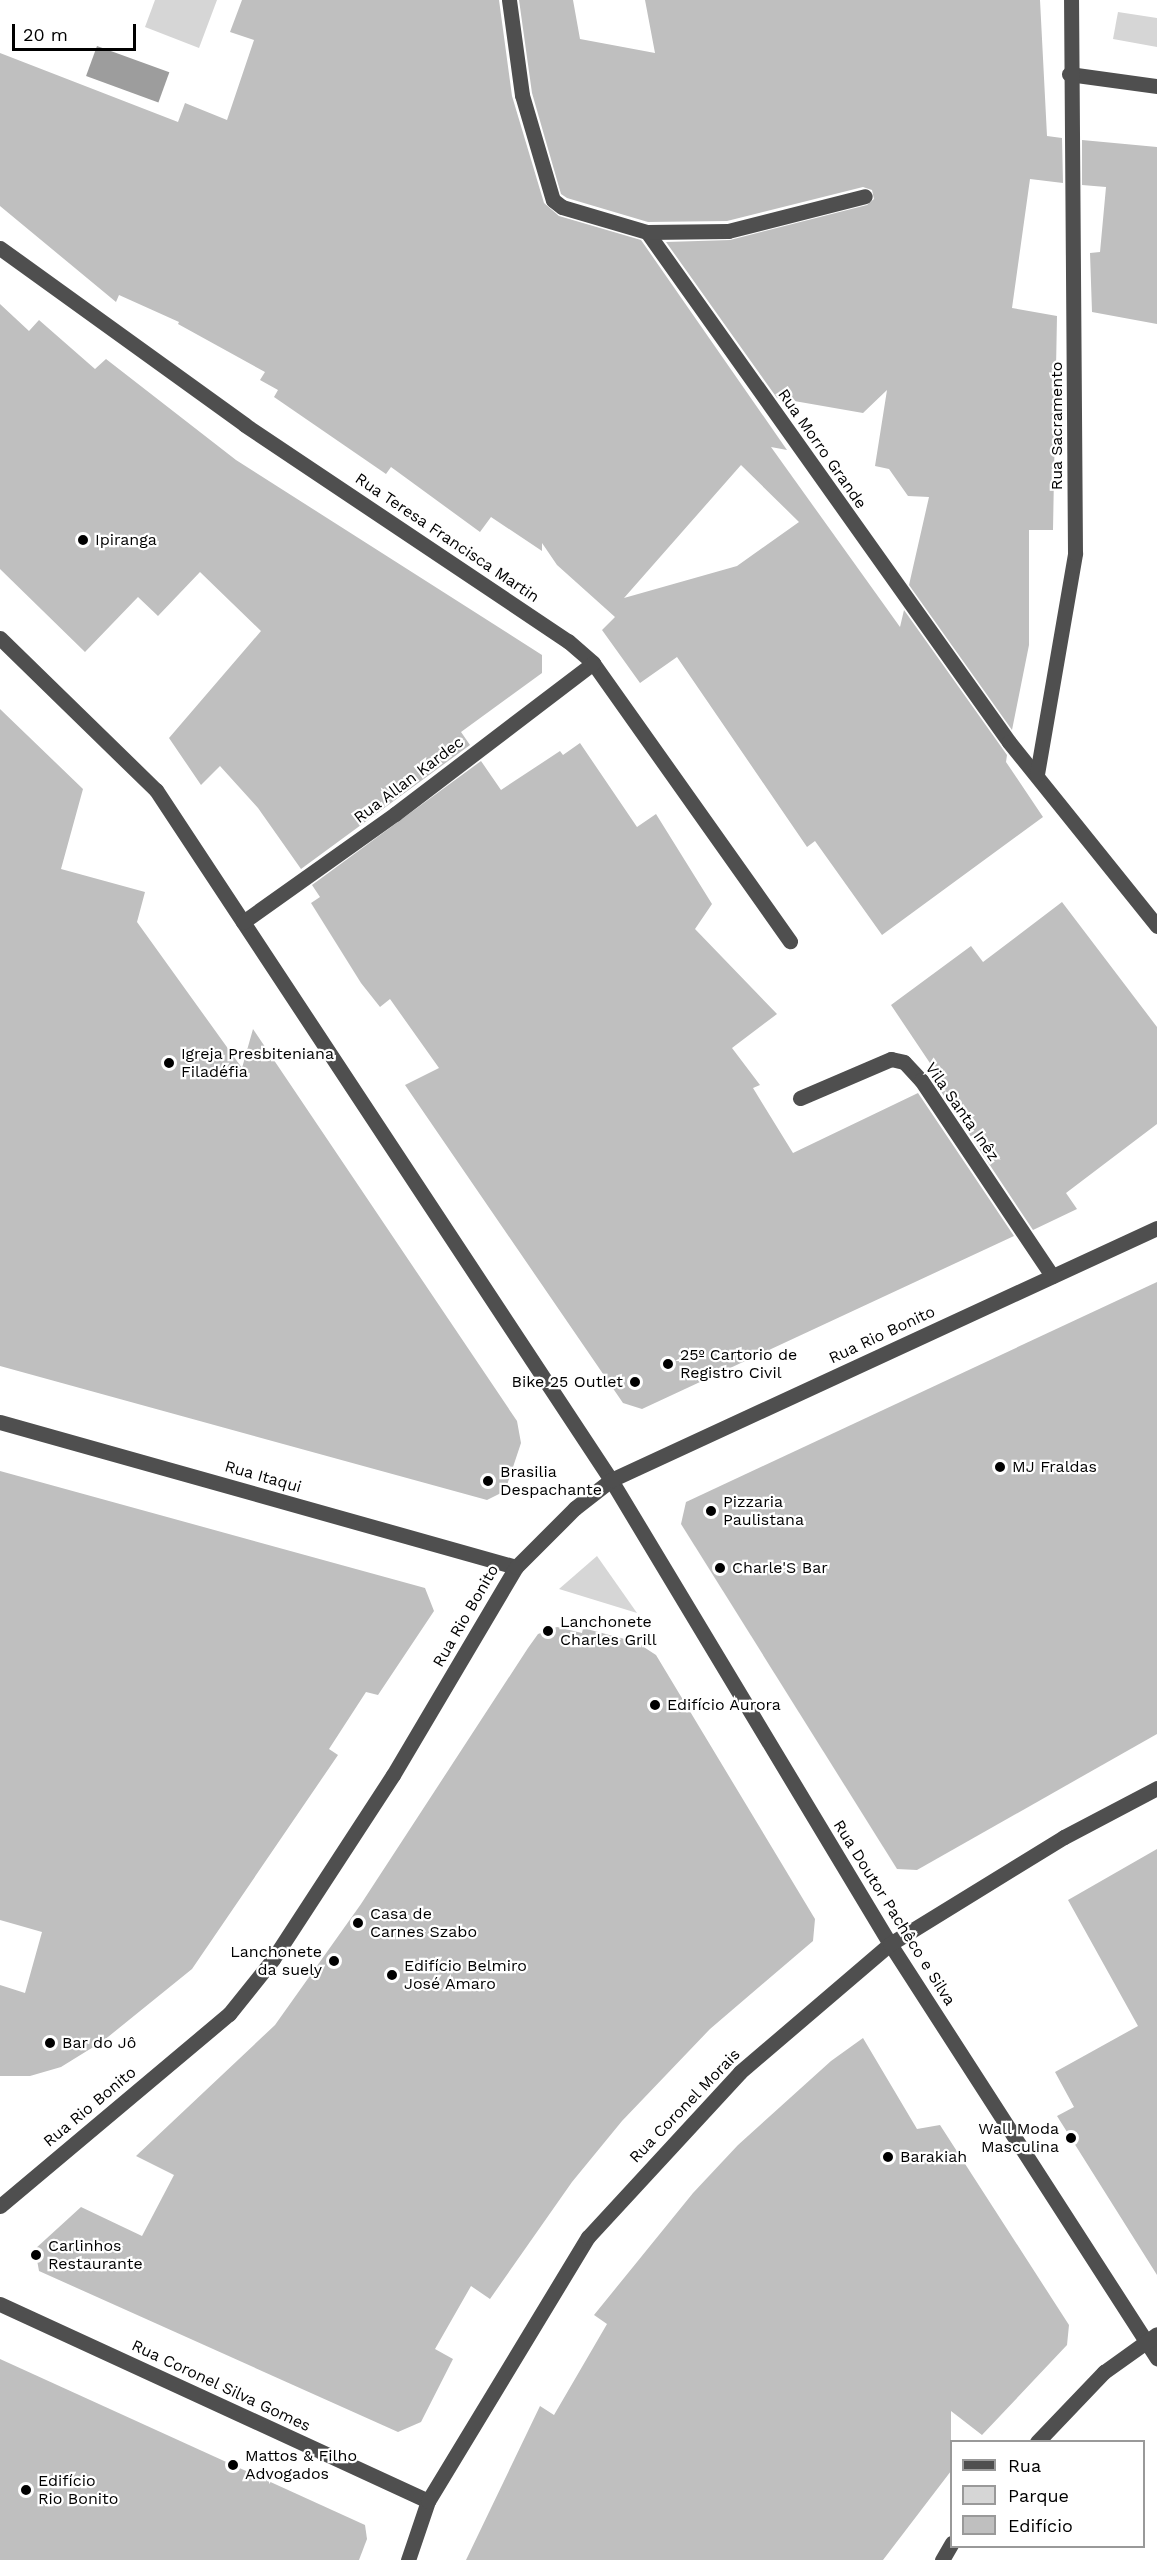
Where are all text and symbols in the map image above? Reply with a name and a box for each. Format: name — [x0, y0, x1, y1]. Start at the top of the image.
scale bar — [15, 12, 140, 50]
text: 20 m — [23, 24, 68, 45]
street label: Rua Sacramento — [1047, 362, 1067, 490]
street label: Rua Morro Grande — [773, 385, 871, 513]
street label: Rua Teresa Francisca Martin — [351, 469, 543, 607]
place label: Ipiranga — [95, 530, 157, 550]
marker: Ipiranga — [76, 533, 90, 547]
street label: Rua Allan Kardec — [350, 732, 468, 828]
place label: Igreja Presbiteniana Filadéfia — [181, 1044, 334, 1082]
marker: Igreja Presbiteniana Filadéfia — [162, 1056, 176, 1070]
street label: Vila Santa Inêz — [921, 1059, 1003, 1165]
street label: Rua Rio Bonito — [826, 1302, 938, 1368]
place label: 25º Cartorio de Registro Civil — [680, 1345, 797, 1383]
marker: 25º Cartorio de Registro Civil — [661, 1357, 675, 1371]
place label: Bike 25 Outlet — [512, 1372, 623, 1392]
marker: Bike 25 Outlet — [628, 1375, 642, 1389]
street label: Rua Itaqui — [222, 1457, 304, 1497]
place label: MJ Fraldas — [1012, 1457, 1097, 1477]
marker: MJ Fraldas — [993, 1460, 1007, 1474]
place label: Brasilia Despachante — [500, 1462, 602, 1500]
marker: Brasilia Despachante — [481, 1474, 495, 1488]
place label: Pizzaria Paulistana — [723, 1492, 804, 1530]
marker: Pizzaria Paulistana — [704, 1504, 718, 1518]
place label: Charle'S Bar — [732, 1558, 828, 1578]
street label: Rua Rio Bonito — [429, 1561, 503, 1671]
marker: Charle'S Bar — [713, 1561, 727, 1575]
place label: Lanchonete Charles Grill — [560, 1612, 657, 1650]
marker: Lanchonete Charles Grill — [541, 1624, 555, 1638]
place label: Edifício Aurora — [667, 1695, 782, 1715]
marker: Edifício Aurora — [648, 1698, 662, 1712]
street label: Rua Doutor Pachêco e Silva — [829, 1816, 959, 2010]
place label: Casa de Carnes Szabo — [370, 1904, 477, 1942]
marker: Casa de Carnes Szabo — [351, 1916, 365, 1930]
place label: Lanchonete da suely — [230, 1942, 322, 1980]
marker: Lanchonete da suely — [327, 1954, 341, 1968]
place label: Edifício Belmiro José Amaro — [404, 1956, 527, 1994]
marker: Edifício Belmiro José Amaro — [385, 1968, 399, 1982]
place label: Bar do Jô — [62, 2033, 137, 2053]
marker: Bar do Jô — [43, 2036, 57, 2050]
street label: Rua Coronel Morais — [625, 2045, 745, 2167]
street label: Rua Rio Bonito — [40, 2063, 140, 2151]
place label: Wall Moda Masculina — [978, 2119, 1059, 2157]
marker: Wall Moda Masculina — [1064, 2131, 1078, 2145]
place label: Barakiah — [900, 2147, 967, 2167]
marker: Barakiah — [881, 2150, 895, 2164]
place label: Carlinhos Restaurante — [48, 2236, 143, 2274]
marker: Carlinhos Restaurante — [29, 2248, 43, 2262]
street label: Rua Coronel Silva Gomes — [128, 2336, 314, 2436]
legend — [950, 2440, 1145, 2548]
place label: Mattos & Filho Advogados — [245, 2446, 357, 2484]
text: Rua — [1008, 2455, 1041, 2476]
marker: Mattos & Filho Advogados — [226, 2458, 240, 2472]
place label: Edifício Rio Bonito — [38, 2471, 118, 2509]
marker: Edifício Rio Bonito — [19, 2483, 33, 2497]
text: Parque — [1008, 2485, 1069, 2506]
text: Edifício — [1008, 2515, 1073, 2536]

